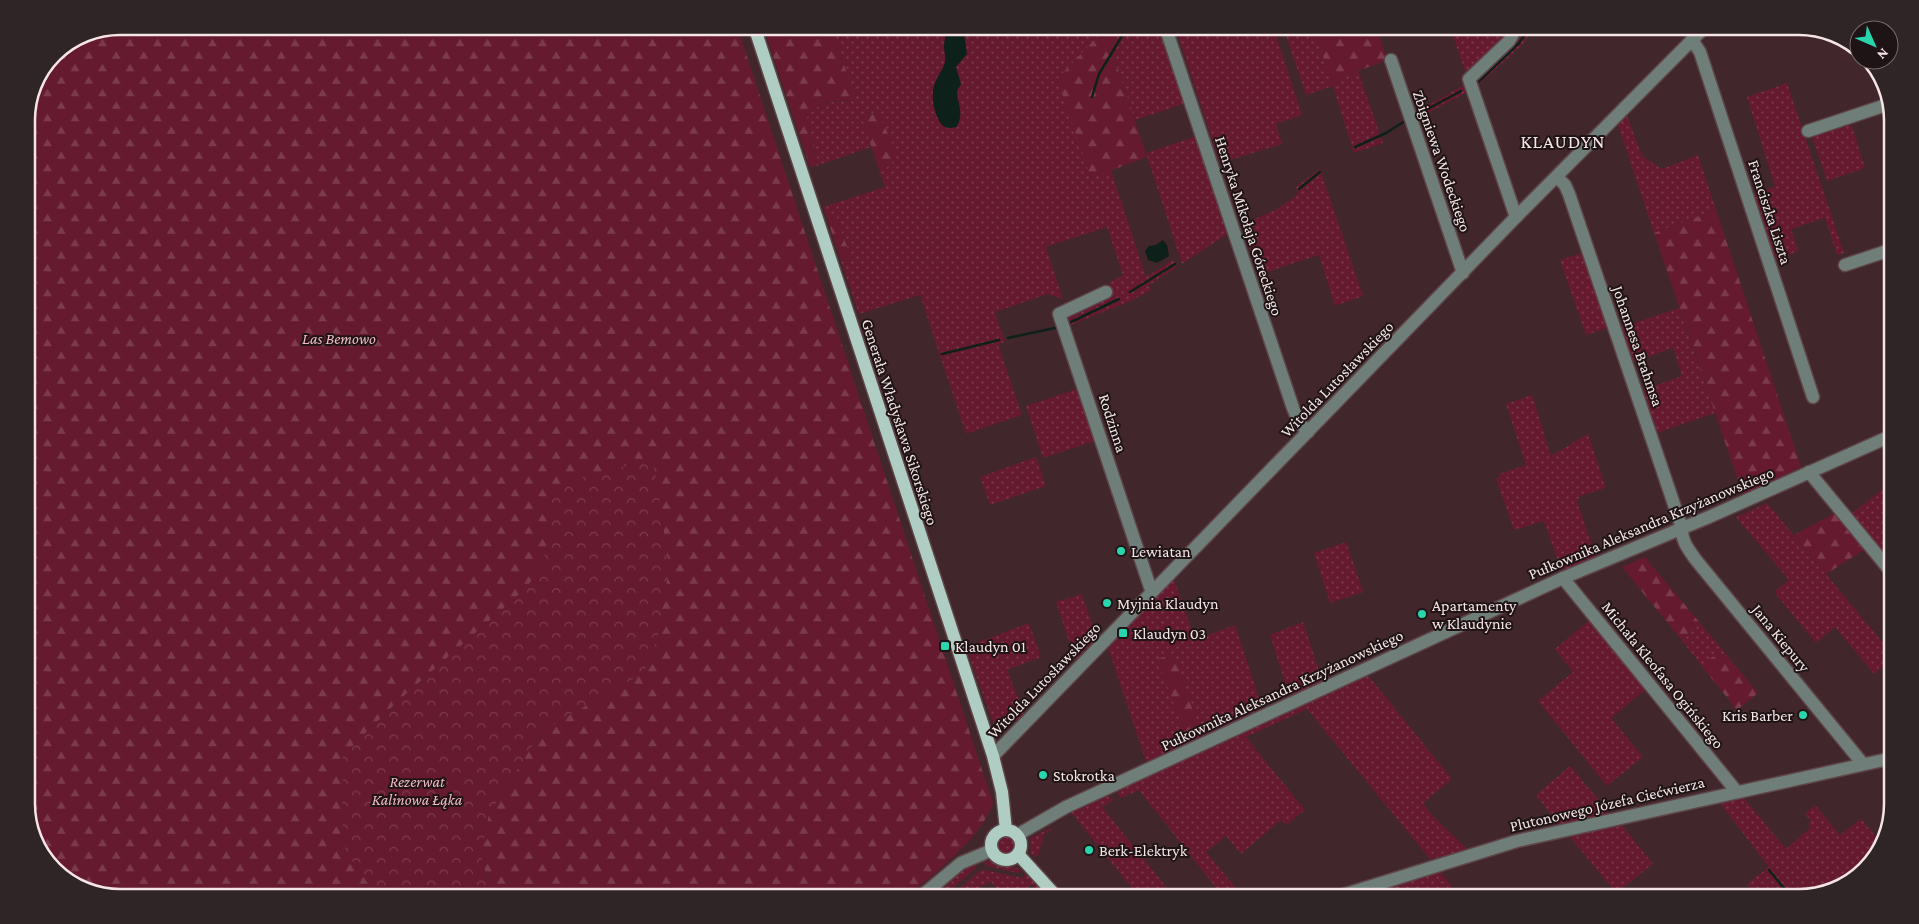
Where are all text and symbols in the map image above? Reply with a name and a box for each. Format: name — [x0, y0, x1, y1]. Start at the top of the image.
north arrow — [1849, 20, 1899, 70]
text: N — [1874, 45, 1892, 64]
street label: Zbigniewa Wodeckiego — [1409, 88, 1474, 234]
district label: KLAUDYN — [1521, 131, 1605, 152]
street label: Henryka Mikołaja Góreckiego — [1211, 134, 1286, 318]
street label: Franciszka Liszta — [1745, 158, 1795, 267]
street label: Johannesa Brahmsa — [1608, 282, 1667, 409]
street label: Generała Władysława Sikorskiego — [858, 317, 941, 527]
street label: Witolda Lutosławskiego — [1277, 317, 1398, 441]
park label: Las Bemowo — [302, 330, 376, 347]
street label: Rodzinna — [1096, 392, 1131, 455]
street label: Pułkownika Aleksandra Krzyżanowskiego — [1526, 463, 1777, 584]
place label: Lewiatan — [1131, 543, 1191, 560]
marker: Lewiatan — [1115, 545, 1127, 557]
place label: Myjnia Klaudyn — [1117, 595, 1219, 613]
marker: Myjnia Klaudyn — [1101, 597, 1113, 609]
place label: Apartamenty w Klaudynie — [1432, 597, 1517, 633]
street label: Michała Kleofasa Ogińskiego — [1598, 598, 1727, 752]
street label: Jana Kiepury — [1747, 599, 1814, 676]
marker: Apartamenty w Klaudynie — [1416, 608, 1428, 620]
street label: Witolda Lutosławskiego — [984, 618, 1105, 742]
place label: Klaudyn 03 — [1133, 625, 1206, 643]
street label: Pułkownika Aleksandra Krzyżanowskiego — [1158, 626, 1406, 755]
marker: Klaudyn 03 — [1117, 627, 1129, 639]
place label: Klaudyn 01 — [955, 638, 1026, 656]
marker: Klaudyn 01 — [939, 640, 951, 652]
place label: Kris Barber — [1722, 707, 1793, 724]
marker: Kris Barber — [1797, 709, 1809, 721]
place label: Stokrotka — [1053, 767, 1115, 784]
marker: Stokrotka — [1037, 769, 1049, 781]
park label: Rezerwat Kalinowa Łąka — [372, 773, 463, 809]
street label: Plutonowego Józefa Ciećwierza — [1508, 773, 1707, 836]
place label: Berk-Elektryk — [1099, 842, 1188, 860]
marker: Berk-Elektryk — [1083, 844, 1095, 856]

